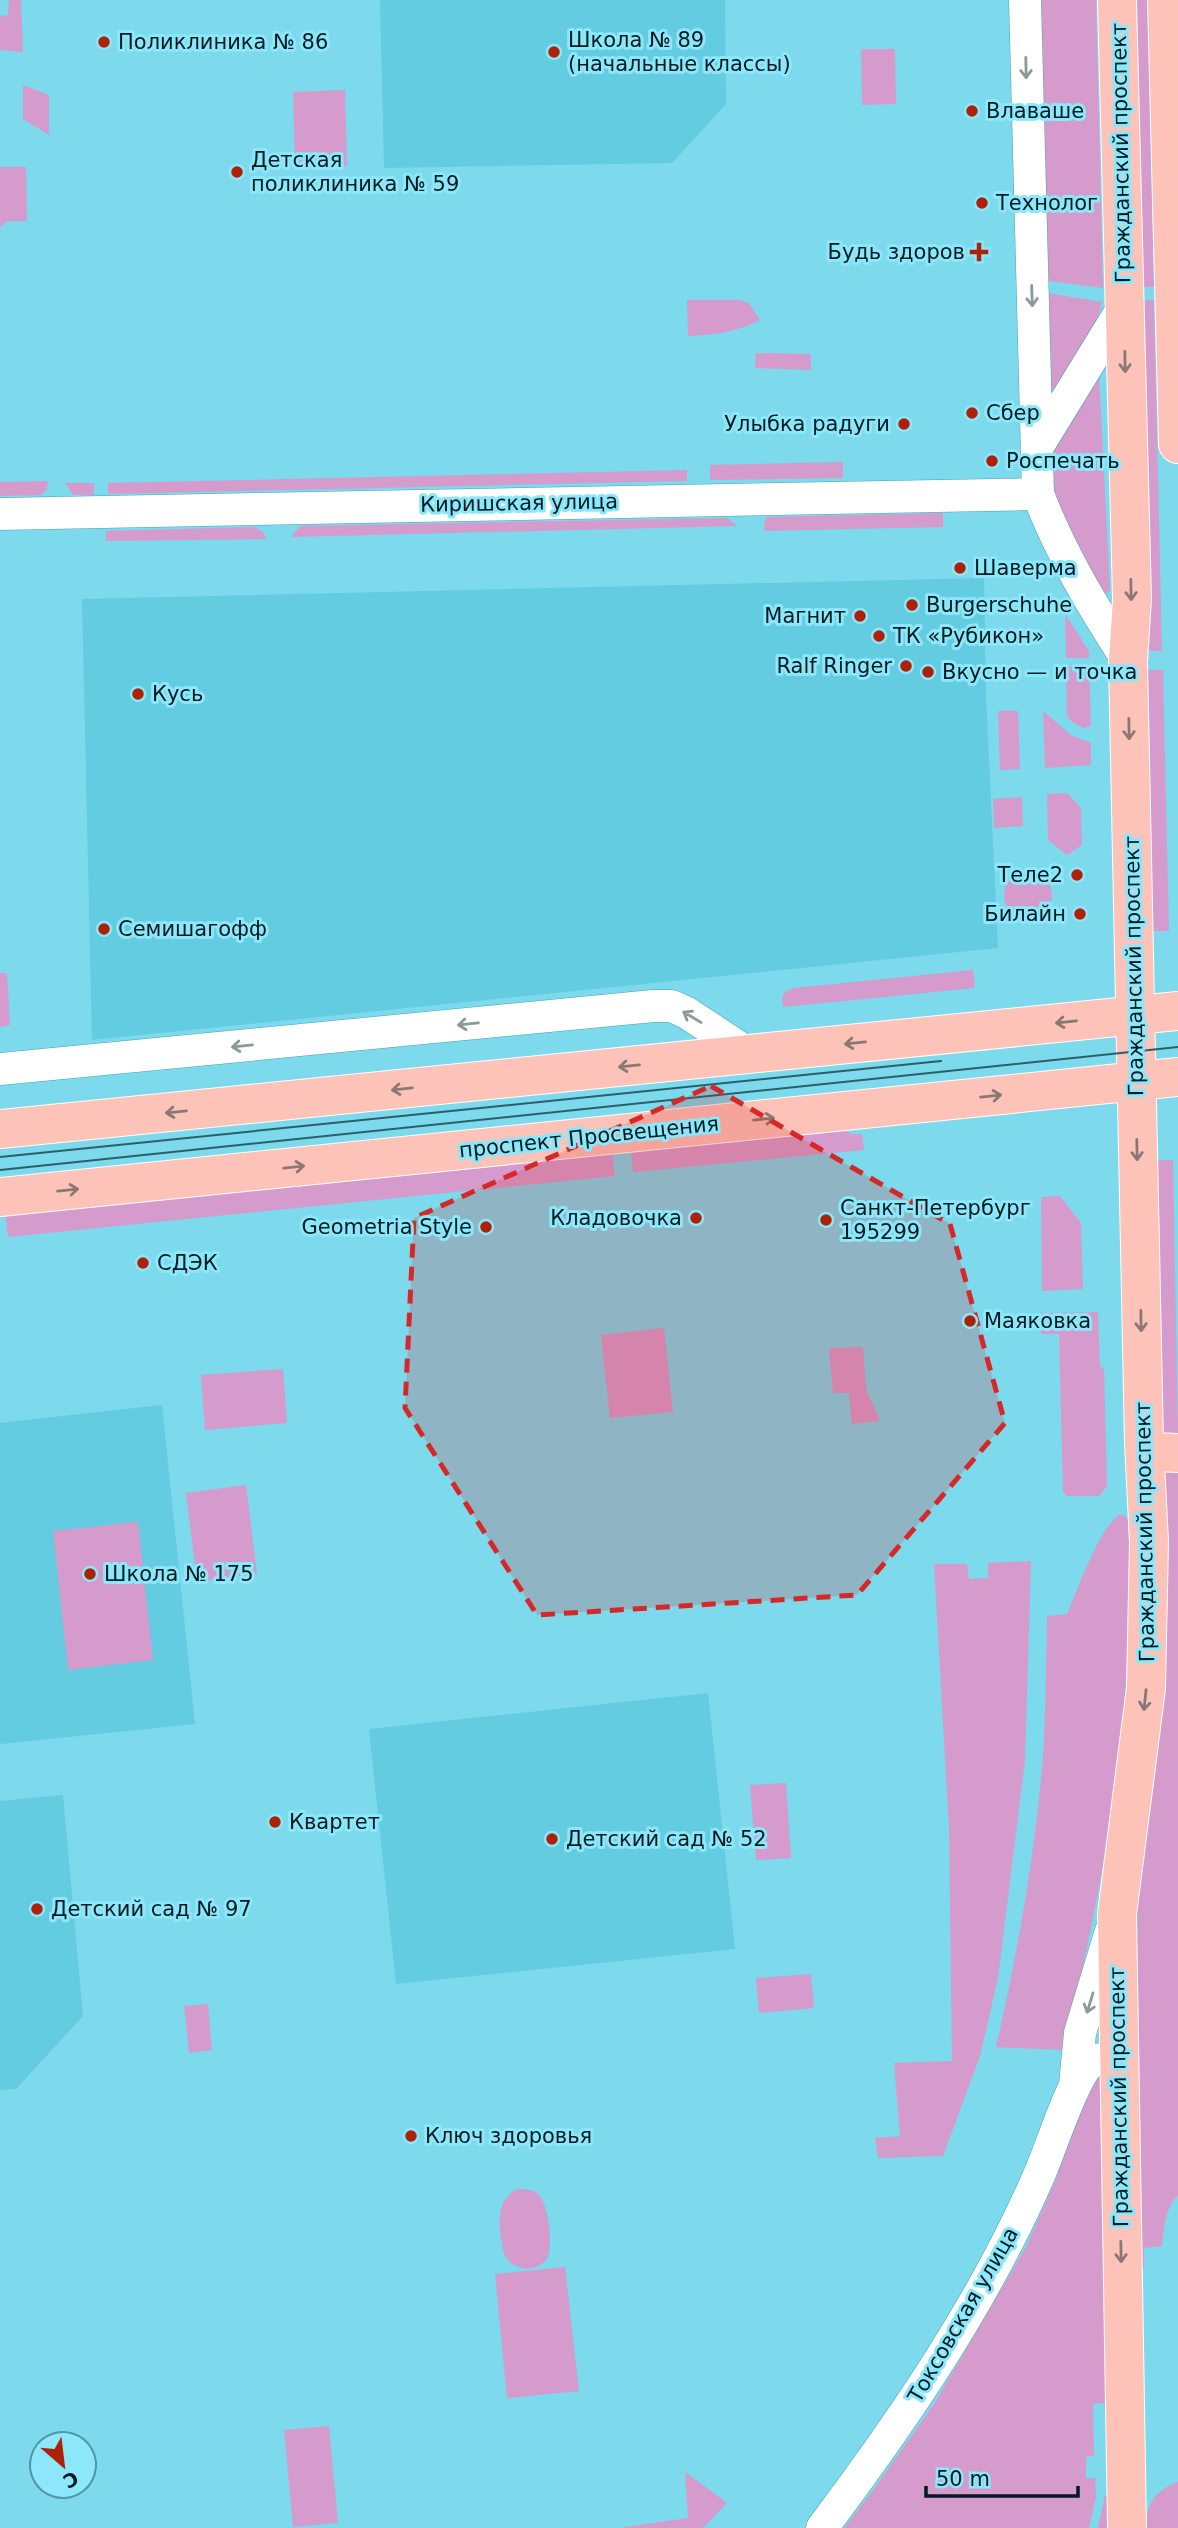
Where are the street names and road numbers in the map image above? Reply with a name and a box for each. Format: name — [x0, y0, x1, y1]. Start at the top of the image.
street label: Гражданский проспект — [1107, 23, 1135, 283]
street label: Киришская улица — [420, 489, 618, 517]
street label: Гражданский проспект — [1120, 836, 1148, 1096]
street label: проспект Просвещения — [458, 1111, 720, 1163]
street label: Гражданский проспект — [1131, 1402, 1159, 1662]
street label: Гражданский проспект — [1105, 1967, 1133, 2227]
street label: Токсовская улица — [903, 2223, 1023, 2408]

